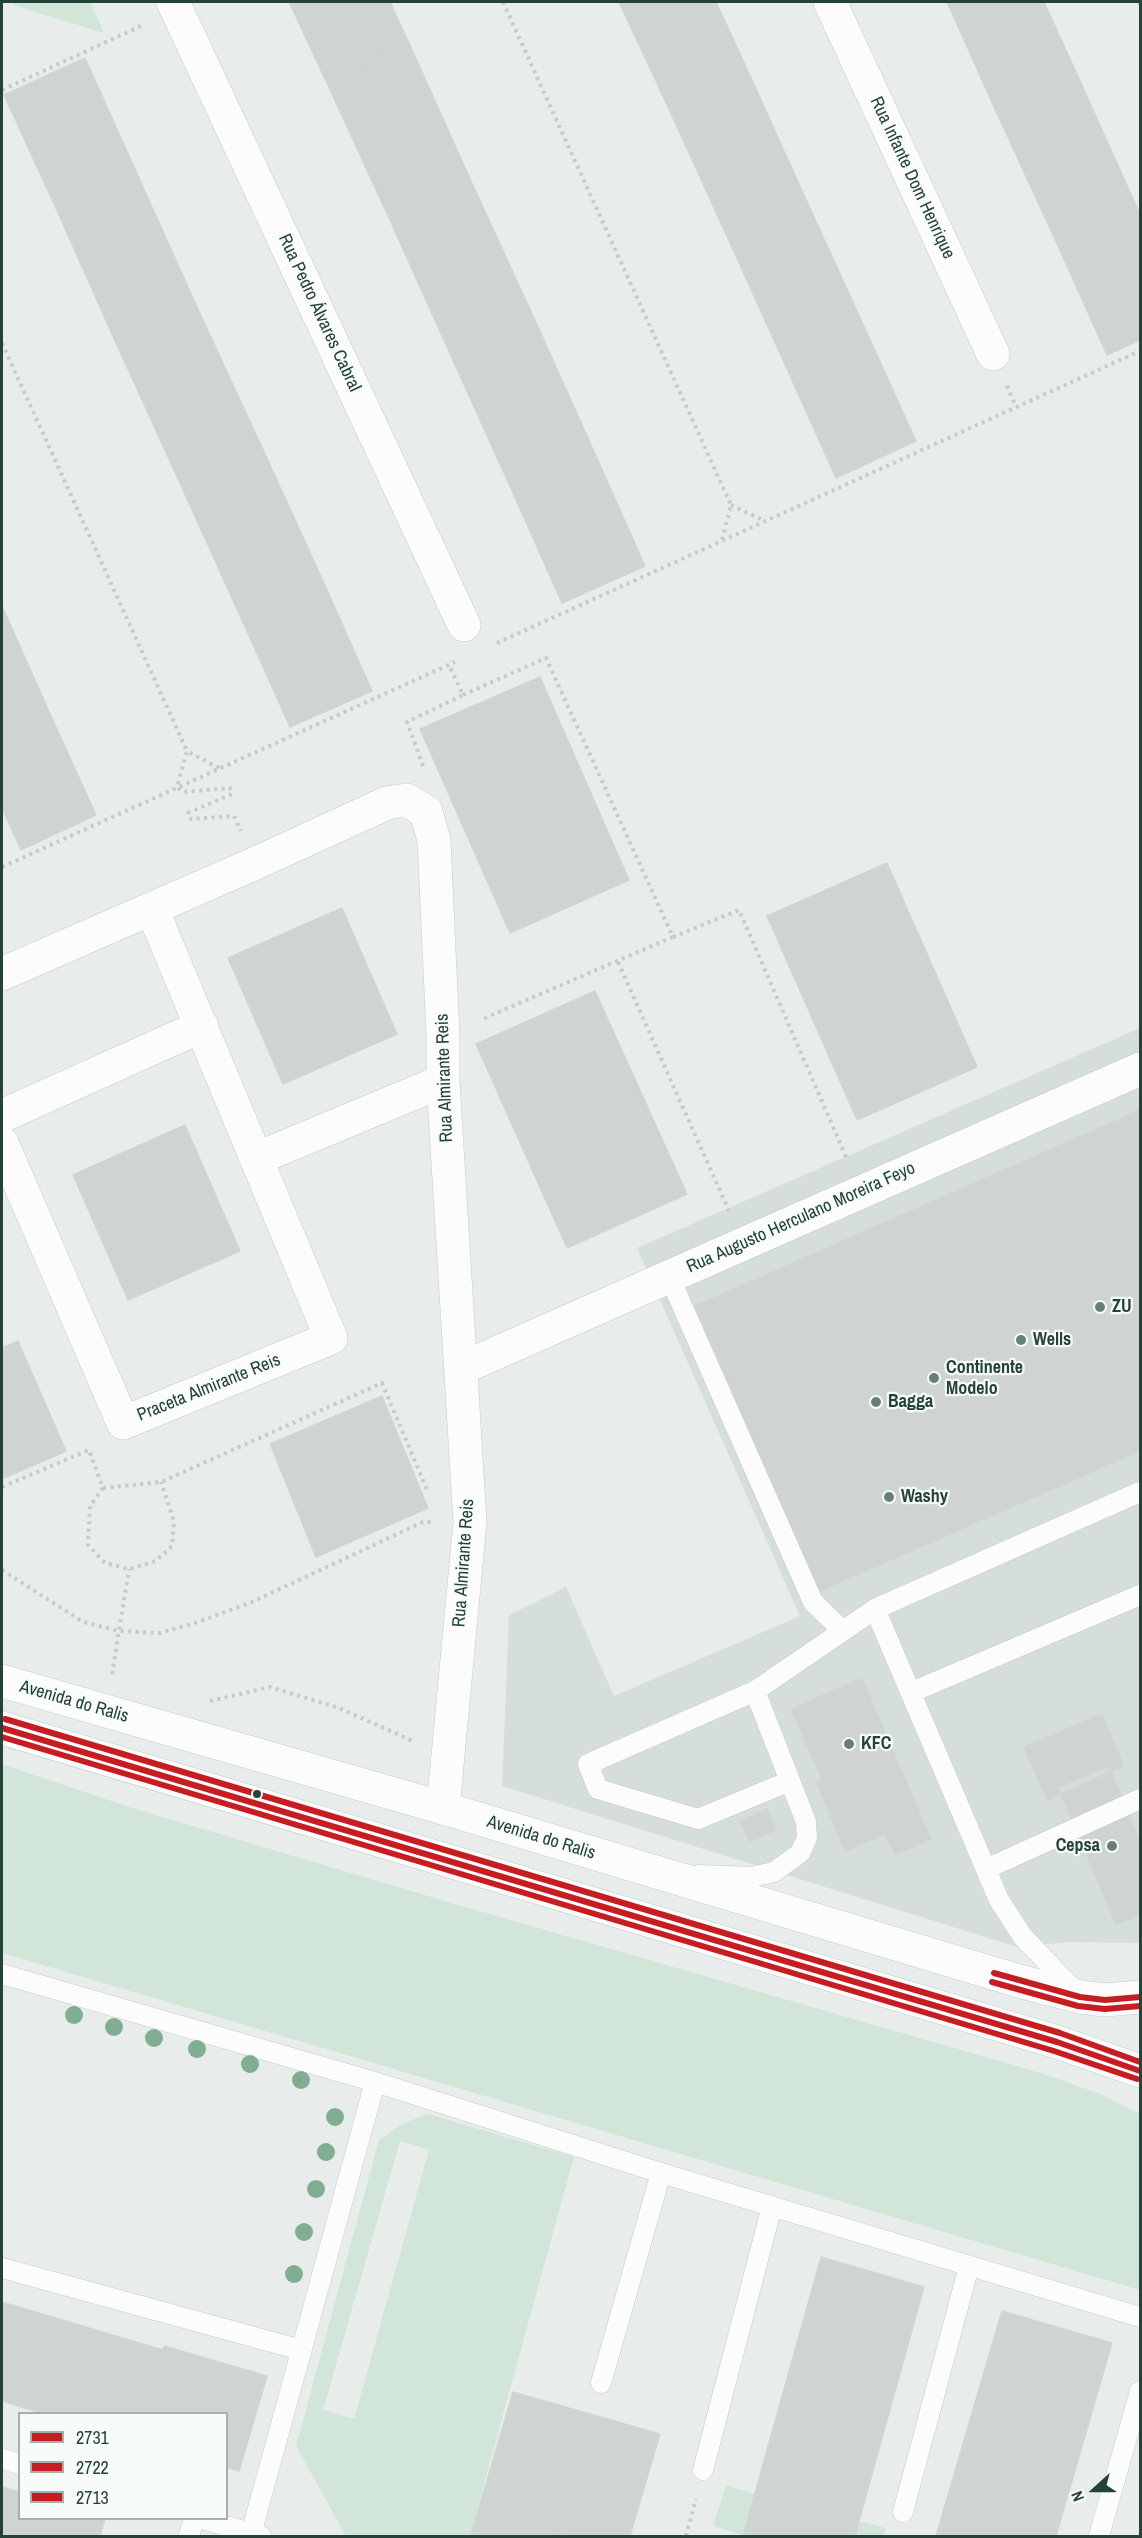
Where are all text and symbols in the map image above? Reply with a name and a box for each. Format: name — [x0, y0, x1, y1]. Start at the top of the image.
street label: Rua Infante Dom Henrique — [865, 93, 959, 263]
street label: Rua Pedro Álvares Cabral — [273, 231, 365, 395]
street label: Rua Almirante Reis — [432, 1013, 458, 1143]
street label: Rua Augusto Herculano Moreira Feyo — [683, 1158, 919, 1278]
place label: ZU — [1112, 1296, 1132, 1318]
marker: ZU — [1093, 1300, 1107, 1314]
place label: Wells — [1033, 1329, 1071, 1351]
marker: Wells — [1014, 1333, 1028, 1347]
street label: Praceta Almirante Reis — [134, 1349, 284, 1427]
place label: Continente Modelo — [946, 1357, 1023, 1400]
marker: Continente Modelo — [927, 1371, 941, 1385]
place label: Bagga — [888, 1391, 933, 1413]
marker: Bagga — [869, 1395, 883, 1409]
place label: Washy — [901, 1486, 948, 1508]
marker: Washy — [882, 1490, 896, 1504]
street label: Rua Almirante Reis — [449, 1498, 479, 1628]
street label: Avenida do Ralis — [17, 1676, 131, 1728]
place label: KFC — [861, 1733, 891, 1755]
marker: KFC — [842, 1737, 856, 1751]
unlabelled marker — [251, 1788, 263, 1800]
street label: Avenida do Ralis — [484, 1811, 598, 1865]
place label: Cepsa — [1056, 1835, 1100, 1857]
marker: Cepsa — [1105, 1839, 1119, 1853]
legend — [18, 2412, 228, 2520]
text: 2731 — [76, 2425, 109, 2450]
text: 2722 — [76, 2455, 109, 2480]
north arrow — [1064, 2460, 1124, 2520]
text: 2713 — [76, 2485, 109, 2510]
text: N — [1065, 2488, 1089, 2505]

